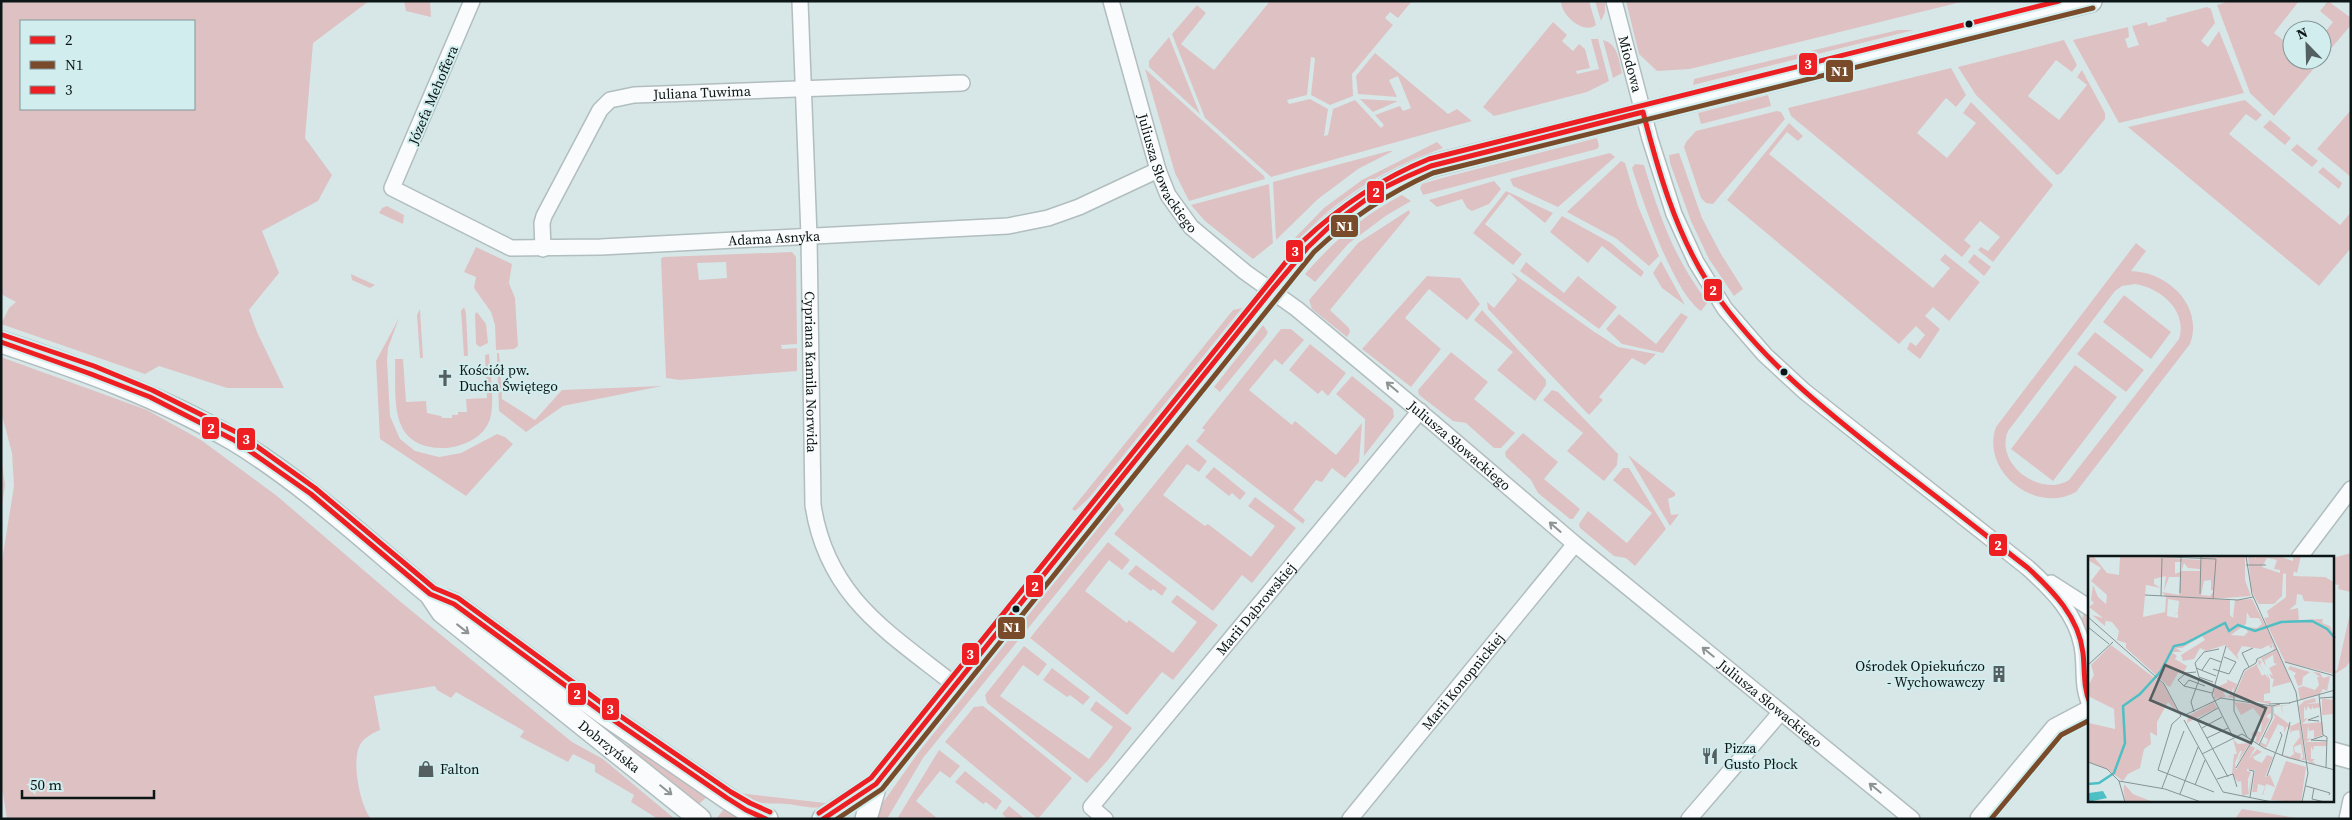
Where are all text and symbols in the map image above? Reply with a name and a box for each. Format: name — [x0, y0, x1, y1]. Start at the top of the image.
unlabelled marker — [1964, 19, 1974, 29]
legend — [20, 20, 195, 110]
north arrow — [2282, 20, 2332, 70]
text: N — [2293, 22, 2311, 44]
text: 2 — [65, 29, 73, 50]
street label: Miodowa — [1613, 33, 1648, 95]
street label: Józefa Mehoffera — [403, 42, 463, 149]
line badge: 3 — [1798, 52, 1818, 76]
text: N1 — [65, 54, 84, 75]
text: 3 — [1804, 54, 1812, 74]
line badge: N1 — [1825, 59, 1854, 83]
text: N1 — [1831, 61, 1849, 81]
text: 3 — [65, 79, 73, 100]
street label: Juliana Tuwima — [652, 81, 752, 104]
street label: Juliusza Słowackiego — [1133, 110, 1201, 238]
line badge: 2 — [1366, 180, 1385, 204]
text: 2 — [1372, 182, 1380, 202]
line badge: N1 — [1330, 214, 1359, 238]
text: N1 — [1336, 216, 1354, 236]
street label: Adama Asnyka — [728, 226, 821, 250]
line badge: 3 — [1285, 239, 1304, 263]
text: 3 — [1291, 241, 1299, 261]
line badge: 2 — [1703, 278, 1723, 302]
text: 2 — [1709, 280, 1717, 300]
street label: Cypriana Kamila Norwida — [800, 291, 822, 454]
place label: Kościół pw. Ducha Świętego — [459, 360, 558, 396]
unlabelled marker — [1779, 367, 1789, 377]
church icon: Kościół pw. Ducha Świętego — [435, 368, 455, 388]
one-way arrow — [1385, 382, 1398, 393]
street label: Juliusza Słowackiego — [1403, 395, 1515, 495]
line badge: 2 — [201, 416, 220, 440]
text: 2 — [207, 418, 215, 438]
line badge: 3 — [236, 427, 256, 451]
text: 3 — [242, 429, 250, 449]
one-way arrow — [1549, 522, 1562, 533]
line badge: 2 — [1988, 533, 2008, 557]
text: 2 — [1994, 535, 2002, 555]
inset map — [2088, 556, 2334, 802]
street label: Marii Dąbrowskiej — [1211, 558, 1300, 660]
line badge: 2 — [1025, 574, 1044, 598]
text: 2 — [1031, 576, 1039, 596]
unlabelled marker — [1011, 604, 1021, 614]
line badge: N1 — [997, 616, 1026, 640]
text: N1 — [1003, 617, 1021, 637]
one-way arrow — [456, 624, 469, 635]
street label: Marii Konopnickiej — [1417, 628, 1509, 734]
line badge: 3 — [961, 642, 980, 666]
text: 3 — [966, 644, 974, 664]
one-way arrow — [1702, 647, 1715, 658]
street label: Juliusza Słowackiego — [1713, 654, 1827, 752]
place label: Ośrodek Opiekuńczo - Wychowawczy — [1855, 656, 1986, 692]
building icon: Ośrodek Opiekuńczo - Wychowawczy — [1989, 664, 2009, 684]
line badge: 2 — [567, 682, 587, 706]
text: 2 — [573, 684, 581, 704]
line badge: 3 — [601, 697, 620, 721]
text: 3 — [606, 699, 614, 719]
street label: Dobrzyńska — [574, 715, 645, 778]
place label: Pizza Gusto Płock — [1724, 738, 1798, 774]
restaurant icon: Pizza Gusto Płock — [1700, 746, 1720, 766]
shop icon: Falton — [416, 759, 436, 779]
place label: Falton — [440, 759, 480, 779]
scale bar — [22, 768, 155, 800]
text: 50 m — [30, 774, 62, 795]
one-way arrow — [1868, 782, 1881, 793]
one-way arrow — [659, 785, 672, 796]

